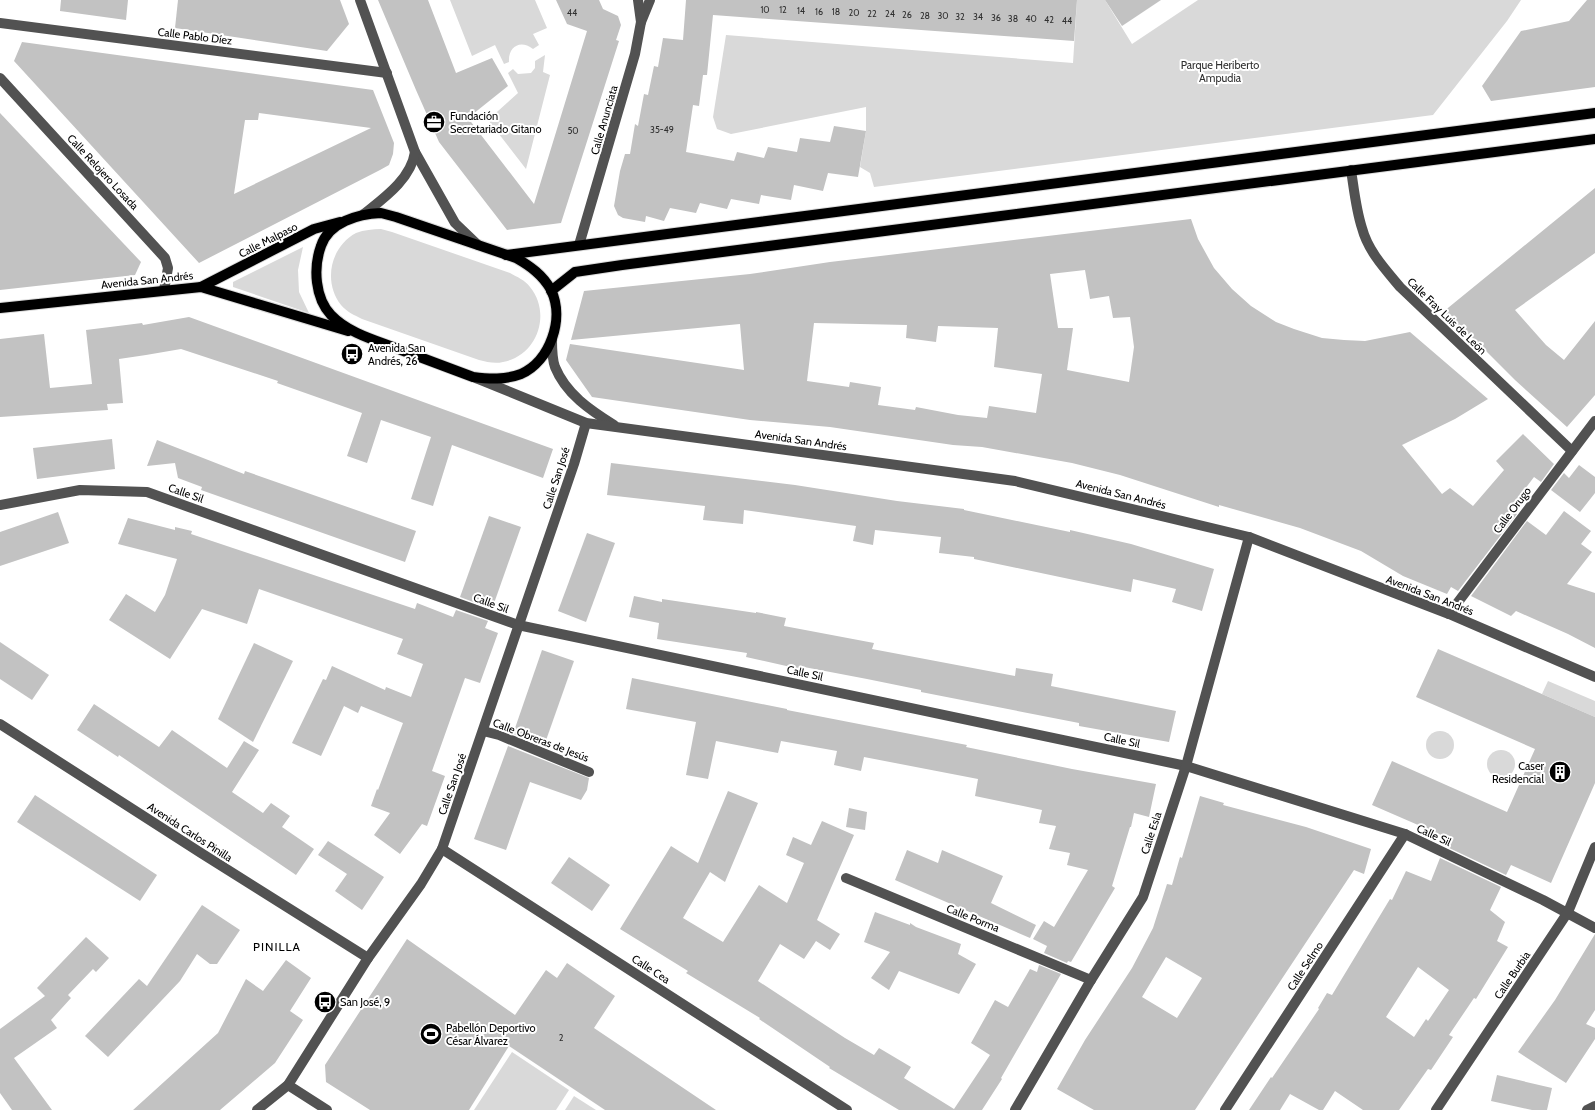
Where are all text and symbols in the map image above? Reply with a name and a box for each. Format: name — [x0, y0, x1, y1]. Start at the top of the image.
house number: 10 — [760, 4, 770, 15]
house number: 12 — [779, 4, 787, 15]
house number: 14 — [797, 5, 805, 16]
house number: 16 — [815, 6, 823, 17]
house number: 18 — [832, 6, 840, 17]
house number: 44 — [567, 7, 577, 18]
house number: 20 — [849, 7, 860, 18]
house number: 22 — [867, 8, 877, 19]
house number: 24 — [885, 8, 895, 19]
house number: 26 — [902, 9, 912, 20]
house number: 28 — [920, 10, 930, 21]
house number: 30 — [937, 10, 949, 21]
house number: 32 — [955, 11, 965, 22]
house number: 34 — [973, 11, 983, 22]
house number: 36 — [991, 12, 1001, 23]
house number: 38 — [1008, 13, 1018, 24]
house number: 40 — [1025, 13, 1037, 24]
house number: 42 — [1044, 14, 1054, 25]
house number: 44 — [1062, 15, 1072, 26]
street label: Calle Pablo Díez — [157, 24, 233, 48]
park label: Parque Heriberto Ampudia — [1181, 58, 1259, 85]
street label: Calle Anunciata — [587, 83, 621, 156]
office icon: Fundación Secretariado Gitano — [421, 109, 447, 135]
place label: Fundación Secretariado Gitano — [450, 109, 542, 136]
house number: 35-49 — [650, 124, 674, 135]
house number: 50 — [567, 125, 579, 136]
street label: Calle Relojero Losada — [64, 131, 142, 213]
street label: Calle Malpaso — [236, 219, 300, 261]
street label: Avenida San Andrés — [100, 268, 194, 292]
street label: Calle Fray Luis de León — [1404, 274, 1490, 358]
bus stop icon: Avenida San Andrés, 26 — [339, 341, 365, 367]
place label: Avenida San Andrés, 26 — [368, 341, 426, 368]
street label: Avenida San Andrés — [754, 427, 848, 453]
street label: Calle San José — [539, 445, 573, 511]
street label: Avenida San Andrés — [1074, 476, 1168, 512]
street label: Calle Sil — [166, 480, 206, 506]
street label: Calle Orugo — [1490, 484, 1534, 536]
street label: Avenida San Andrés — [1384, 572, 1476, 618]
street label: Calle Sil — [471, 590, 511, 616]
street label: Calle Sil — [786, 662, 825, 684]
street label: Calle Obreras de Jesús — [491, 715, 591, 765]
street label: Calle Sil — [1103, 729, 1142, 751]
street label: Calle San José — [435, 751, 469, 817]
place label: Caser Residencial — [1492, 759, 1545, 786]
building icon: Caser Residencial — [1547, 759, 1573, 785]
street label: Avenida Carlos Pinilla — [145, 799, 236, 865]
street label: Calle Esla — [1138, 809, 1165, 856]
street label: Calle Sil — [1414, 821, 1454, 849]
street label: Calle Porma — [944, 901, 1002, 935]
district label: PINILLA — [253, 939, 301, 954]
street label: Calle Selmo — [1284, 939, 1326, 993]
street label: Calle Burbia — [1491, 948, 1534, 1002]
street label: Calle Cea — [629, 951, 673, 987]
bus stop icon: San José, 9 — [312, 989, 338, 1015]
place label: San José, 9 — [340, 995, 390, 1009]
sports icon: Pabellón Deportivo César Álvarez — [418, 1021, 444, 1047]
place label: Pabellón Deportivo César Álvarez — [446, 1021, 536, 1048]
house number: 2 — [559, 1032, 564, 1043]

